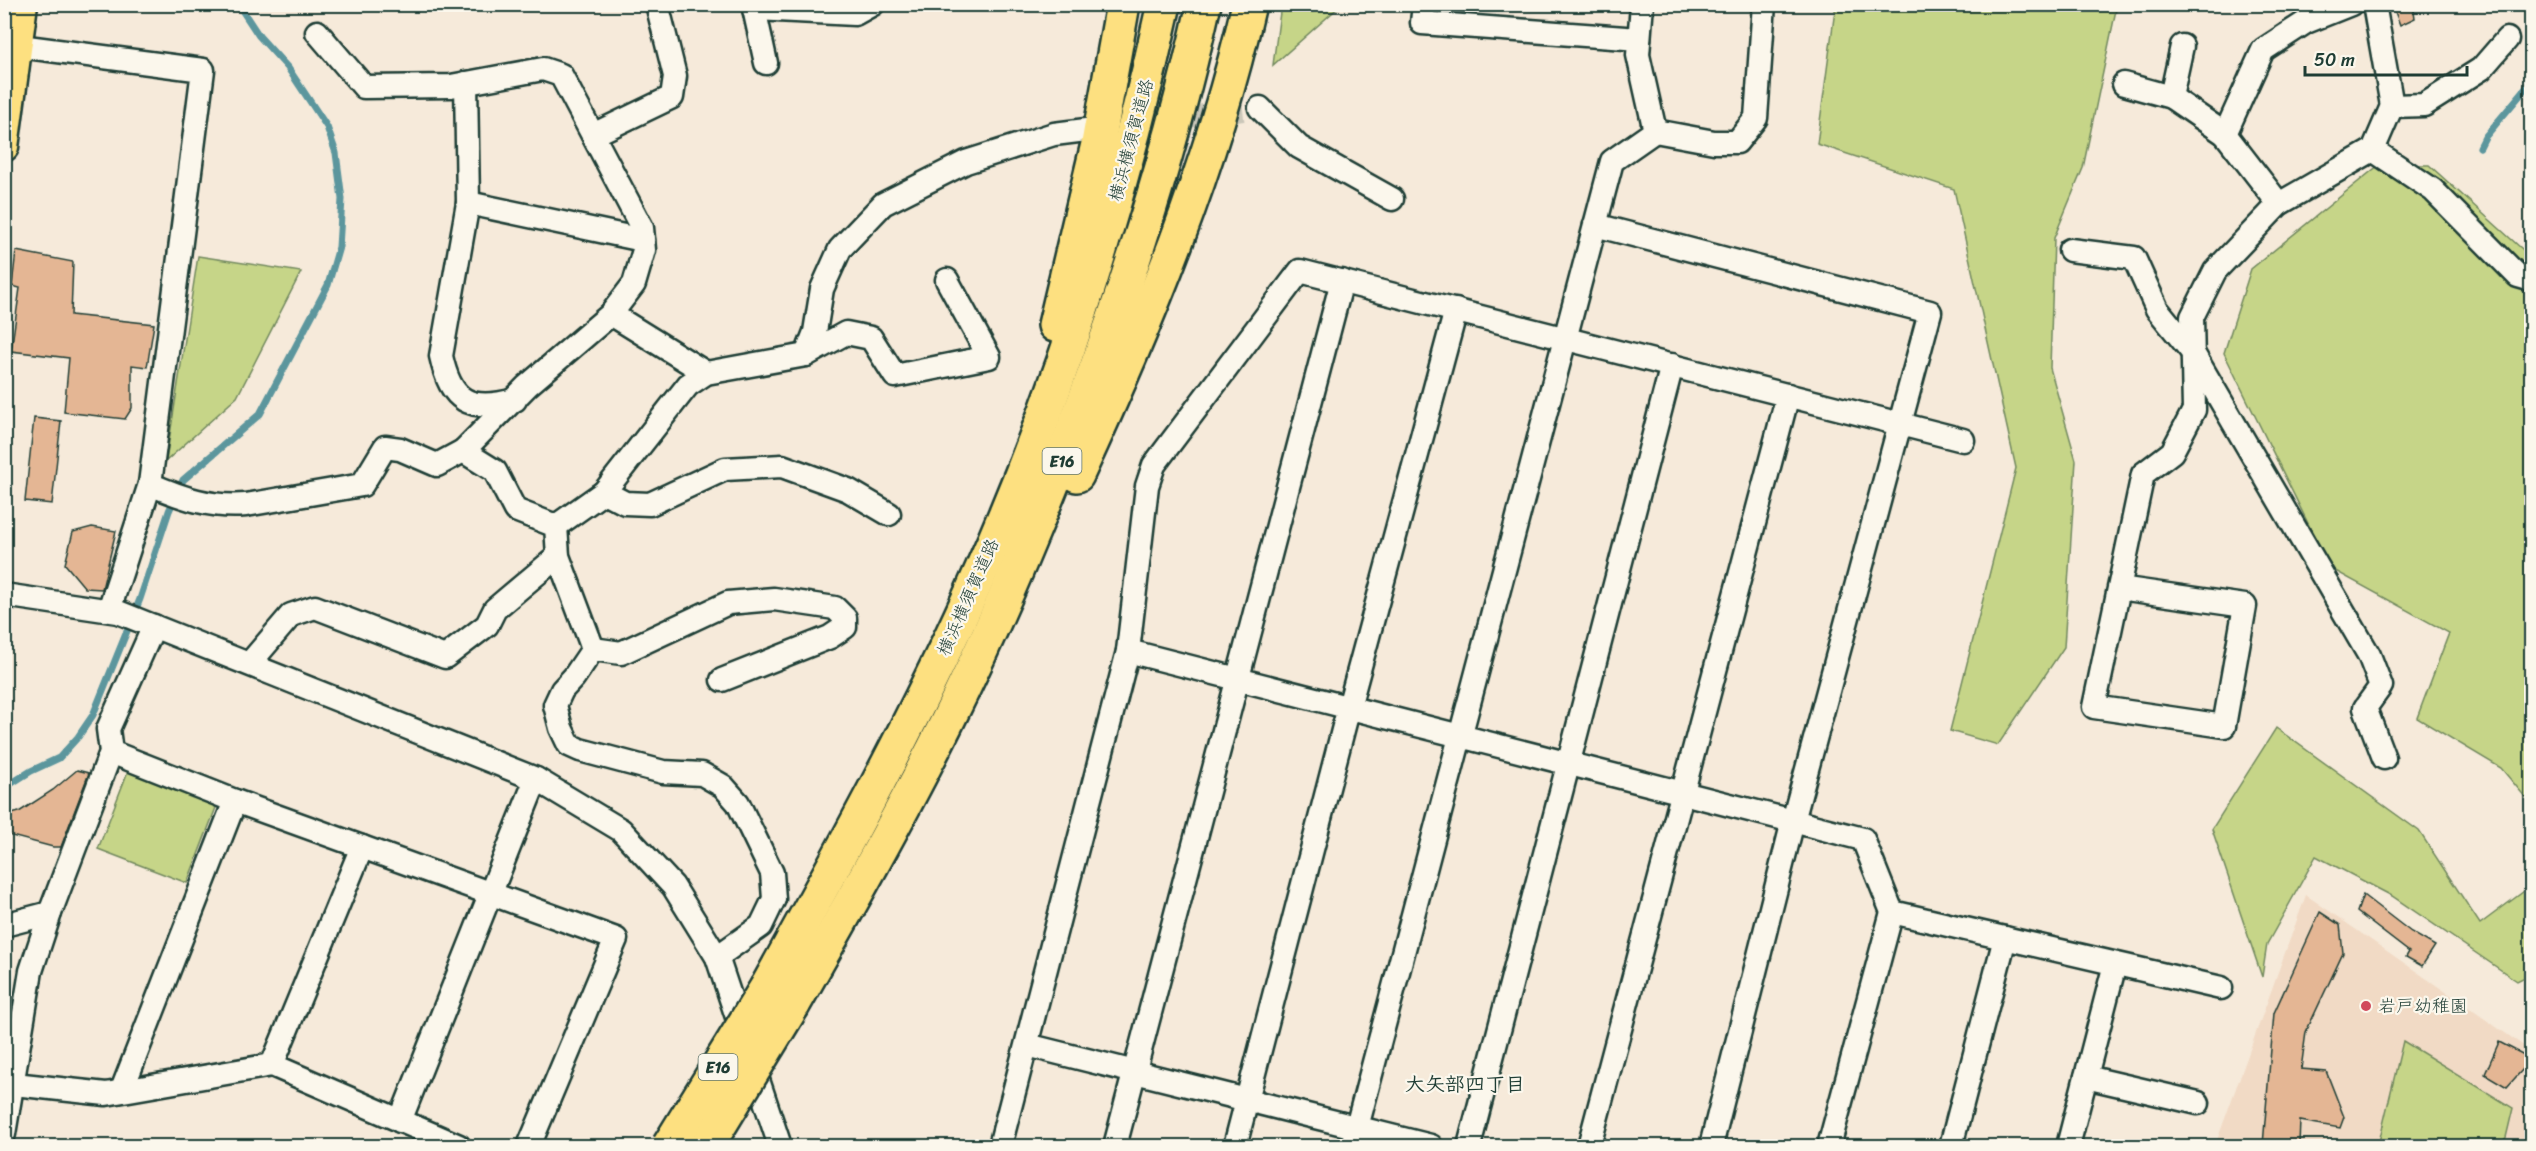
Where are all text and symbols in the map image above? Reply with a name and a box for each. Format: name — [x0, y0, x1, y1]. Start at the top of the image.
scale bar — [2305, 39, 2467, 77]
text: 50 m — [2314, 44, 2355, 76]
street label: 横浜横須賀道路 — [1099, 75, 1163, 205]
road number: E16 — [1042, 448, 1082, 474]
street label: 横浜横須賀道路 — [928, 533, 1008, 661]
place label: 岩戸幼稚園 — [2378, 990, 2468, 1022]
marker: 岩戸幼稚園 — [2359, 999, 2373, 1013]
road number: E16 — [698, 1054, 738, 1080]
district label: 大矢部四丁目 — [1405, 1067, 1525, 1102]

